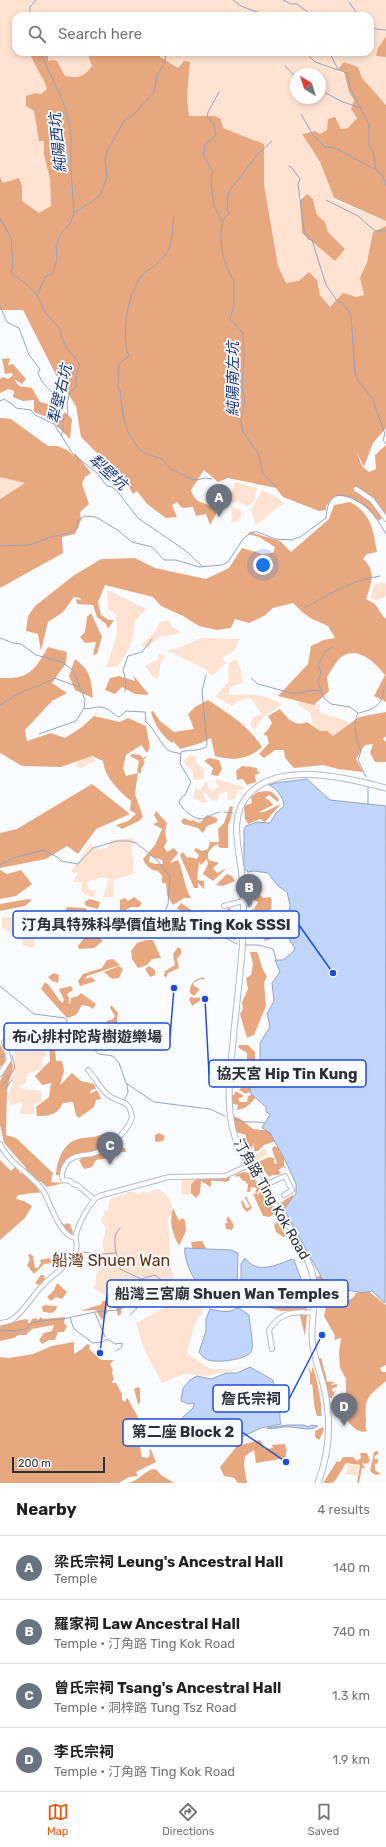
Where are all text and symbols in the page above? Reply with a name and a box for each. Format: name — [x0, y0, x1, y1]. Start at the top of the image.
search box — [12, 12, 374, 56]
icon: search — [26, 23, 48, 45]
text: Search here — [58, 25, 142, 43]
north arrow — [290, 68, 326, 104]
water label: 純陽西坑 — [46, 110, 70, 174]
water label: 純陽南左坑 — [224, 340, 242, 417]
water label: 犁壁右坑 — [44, 361, 76, 425]
water label: 犁壁坑 — [85, 450, 132, 495]
pin: A — [206, 484, 232, 517]
your location — [253, 555, 273, 575]
pin: B — [236, 874, 262, 907]
callout: 汀角具特殊科學價值地點 Ting Kok SSSI — [13, 911, 299, 938]
text: 汀角具特殊科學價值地點 Ting Kok SSSI — [21, 916, 291, 934]
callout: 布心排村陀背樹遊樂場 — [4, 1023, 170, 1050]
text: 布心排村陀背樹遊樂場 — [12, 1028, 162, 1046]
callout: 協天宮 Hip Tin Kung — [209, 1060, 366, 1087]
text: 協天宮 Hip Tin Kung — [217, 1065, 357, 1083]
pin: C — [97, 1132, 123, 1165]
street label: 汀角路 Ting Kok Road — [230, 1136, 313, 1263]
district label: 船灣 Shuen Wan — [52, 1251, 170, 1270]
callout: 船灣三宮廟 Shuen Wan Temples — [107, 1280, 348, 1307]
text: 船灣三宮廟 Shuen Wan Temples — [115, 1285, 339, 1303]
callout: 詹氏宗祠 — [213, 1385, 289, 1412]
text: 詹氏宗祠 — [221, 1390, 281, 1408]
pin: D — [331, 1393, 357, 1426]
callout: 第二座 Block 2 — [123, 1419, 242, 1446]
text: 第二座 Block 2 — [132, 1423, 235, 1441]
scale bar — [12, 1455, 105, 1474]
text: 200 m — [18, 1457, 51, 1470]
text: Nearby — [16, 1499, 77, 1519]
text: 4 results — [317, 1502, 370, 1517]
text: 梁氏宗祠 Leung's Ancestral Hall — [54, 1553, 283, 1571]
text: A — [24, 1560, 34, 1575]
text: 140 m — [333, 1560, 370, 1575]
text: Temple — [54, 1571, 97, 1586]
text: 羅家祠 Law Ancestral Hall — [54, 1615, 240, 1633]
text: B — [24, 1624, 34, 1639]
text: 740 m — [333, 1624, 370, 1639]
text: Temple · 汀角路 Ting Kok Road — [54, 1636, 235, 1651]
text: 曾氏宗祠 Tsang's Ancestral Hall — [54, 1679, 281, 1697]
text: C — [24, 1688, 34, 1703]
text: 1.3 km — [332, 1688, 370, 1703]
text: Temple · 洞梓路 Tung Tsz Road — [54, 1700, 237, 1715]
text: 李氏宗祠 — [54, 1743, 114, 1761]
text: D — [24, 1752, 34, 1767]
text: 1.9 km — [333, 1752, 370, 1767]
text: Temple · 汀角路 Ting Kok Road — [54, 1764, 235, 1779]
tab: Map — [47, 1801, 69, 1838]
tab: Directions — [162, 1801, 214, 1838]
tab: Saved — [308, 1801, 339, 1838]

